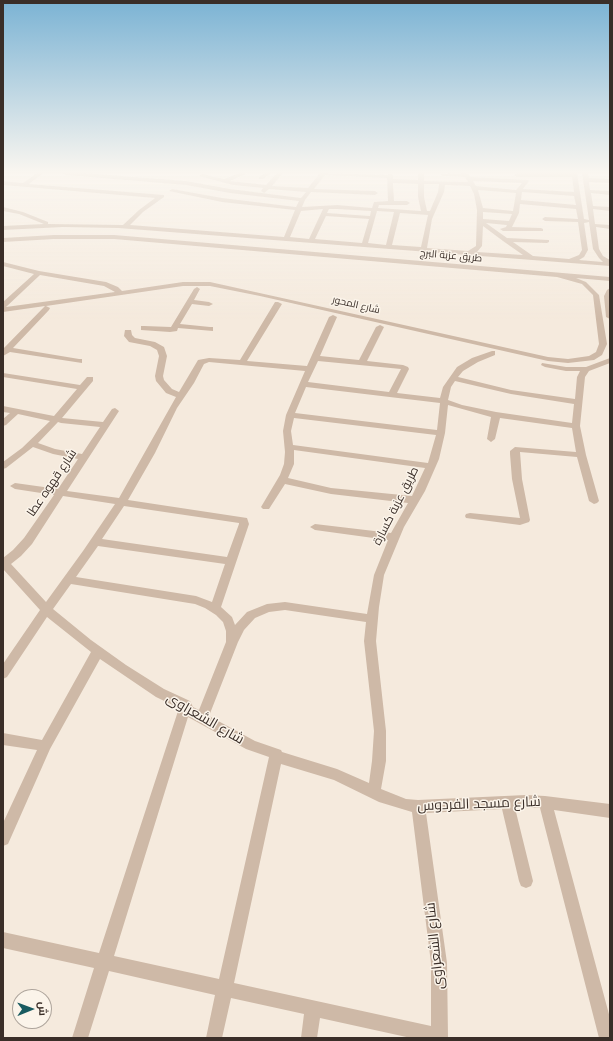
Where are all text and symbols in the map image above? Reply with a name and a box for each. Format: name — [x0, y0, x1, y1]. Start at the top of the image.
street label: طريق عزبة البرج — [419, 247, 483, 265]
street label: شارع المحور — [331, 294, 381, 316]
street label: شارع قهوه عطا — [24, 447, 80, 519]
street label: طريق عزبة كسارة — [370, 464, 422, 548]
street label: شارع الشعراوى — [163, 690, 247, 748]
street label: شارع مسجد الفردوس — [417, 793, 541, 815]
street label: شارع الشعراوى — [422, 902, 448, 990]
north arrow — [12, 989, 52, 1029]
text: ش — [36, 1002, 51, 1016]

